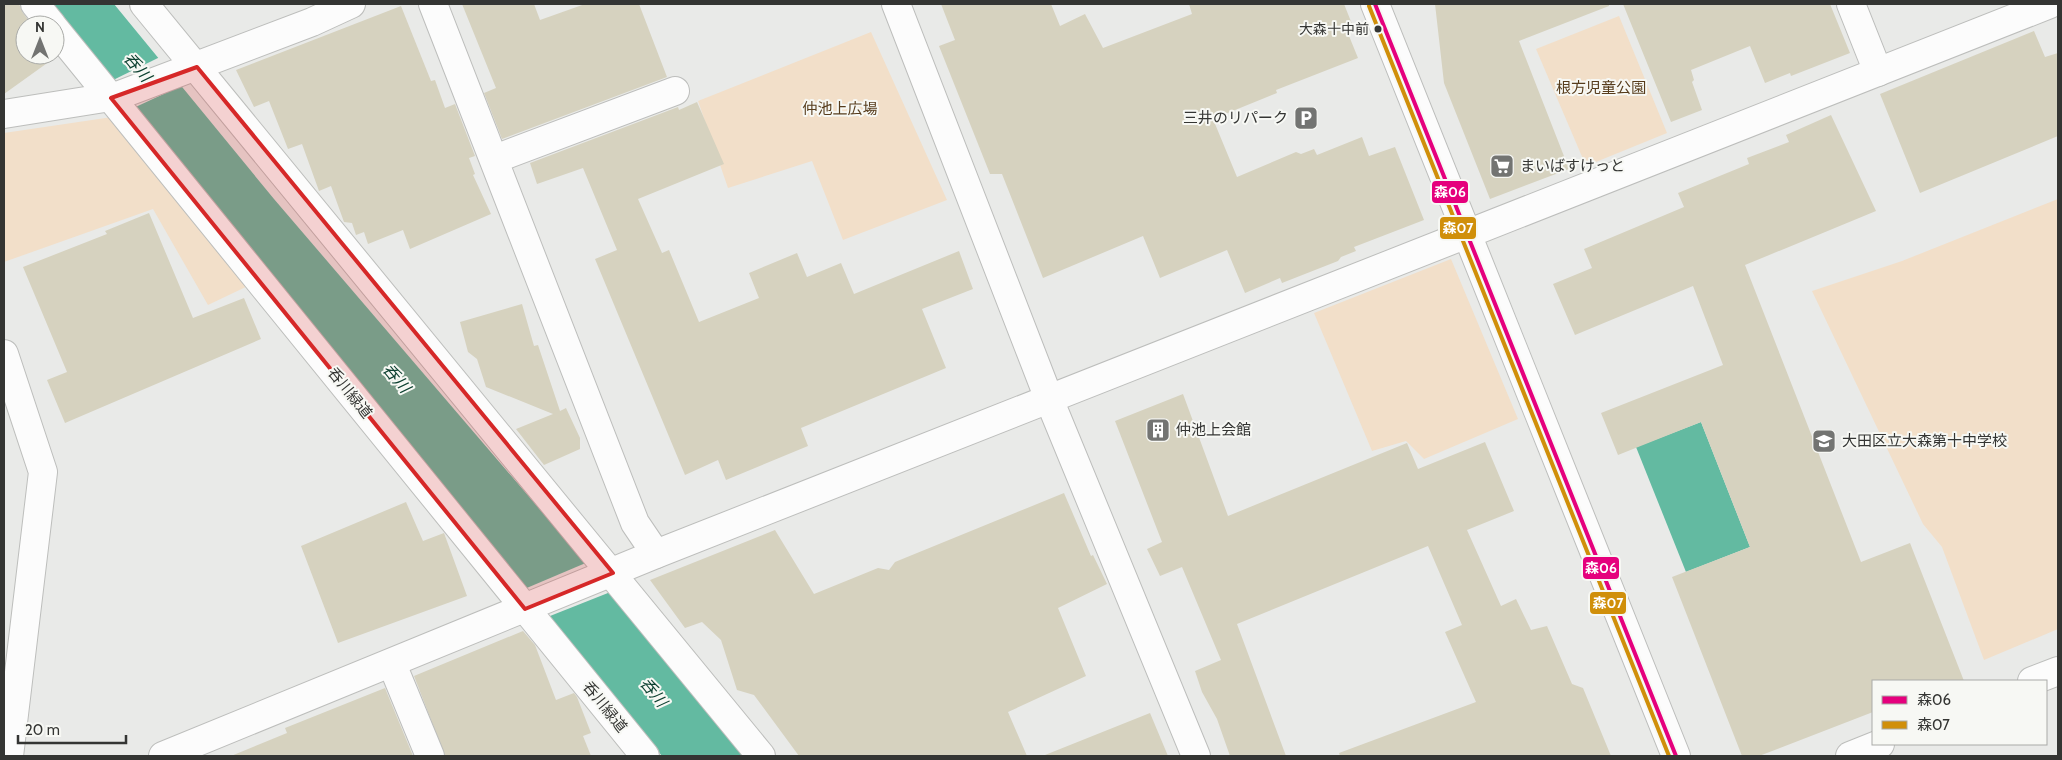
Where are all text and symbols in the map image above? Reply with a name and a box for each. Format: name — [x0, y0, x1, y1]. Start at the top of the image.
north arrow — [15, 15, 65, 65]
text: N — [35, 18, 45, 36]
place label: 大森十中前 — [1299, 20, 1369, 38]
marker: 大森十中前 — [1373, 24, 1383, 34]
water label: 呑川 — [120, 49, 156, 87]
park label: 根方児童公園 — [1556, 79, 1646, 97]
park label: 仲池上広場 — [802, 100, 878, 118]
parking icon: 三井のリパーク — [1293, 105, 1319, 131]
place label: 三井のリパーク — [1183, 109, 1288, 127]
supermarket icon: まいばすけっと — [1489, 153, 1515, 179]
place label: まいばすけっと — [1520, 157, 1625, 175]
line badge: 森06 — [1431, 180, 1469, 204]
text: 森06 — [1434, 183, 1466, 201]
line badge: 森07 — [1439, 216, 1477, 240]
text: 森07 — [1442, 219, 1474, 237]
water label: 呑川 — [379, 360, 415, 398]
street label: 呑川緑道 — [324, 364, 376, 422]
building icon: 仲池上会館 — [1145, 417, 1171, 443]
place label: 仲池上会館 — [1176, 421, 1251, 439]
school or university icon: 大田区立大森第十中学校 — [1811, 428, 1837, 454]
place label: 大田区立大森第十中学校 — [1842, 432, 2007, 450]
line badge: 森06 — [1582, 556, 1620, 580]
text: 森06 — [1585, 559, 1617, 577]
line badge: 森07 — [1589, 591, 1627, 615]
text: 森07 — [1592, 594, 1624, 612]
water label: 呑川 — [636, 674, 672, 712]
street label: 呑川緑道 — [579, 678, 631, 736]
legend — [1872, 680, 2047, 745]
text: 森06 — [1917, 691, 1951, 709]
scale bar — [18, 712, 125, 744]
text: 森07 — [1917, 716, 1950, 734]
text: 20 m — [25, 721, 60, 739]

